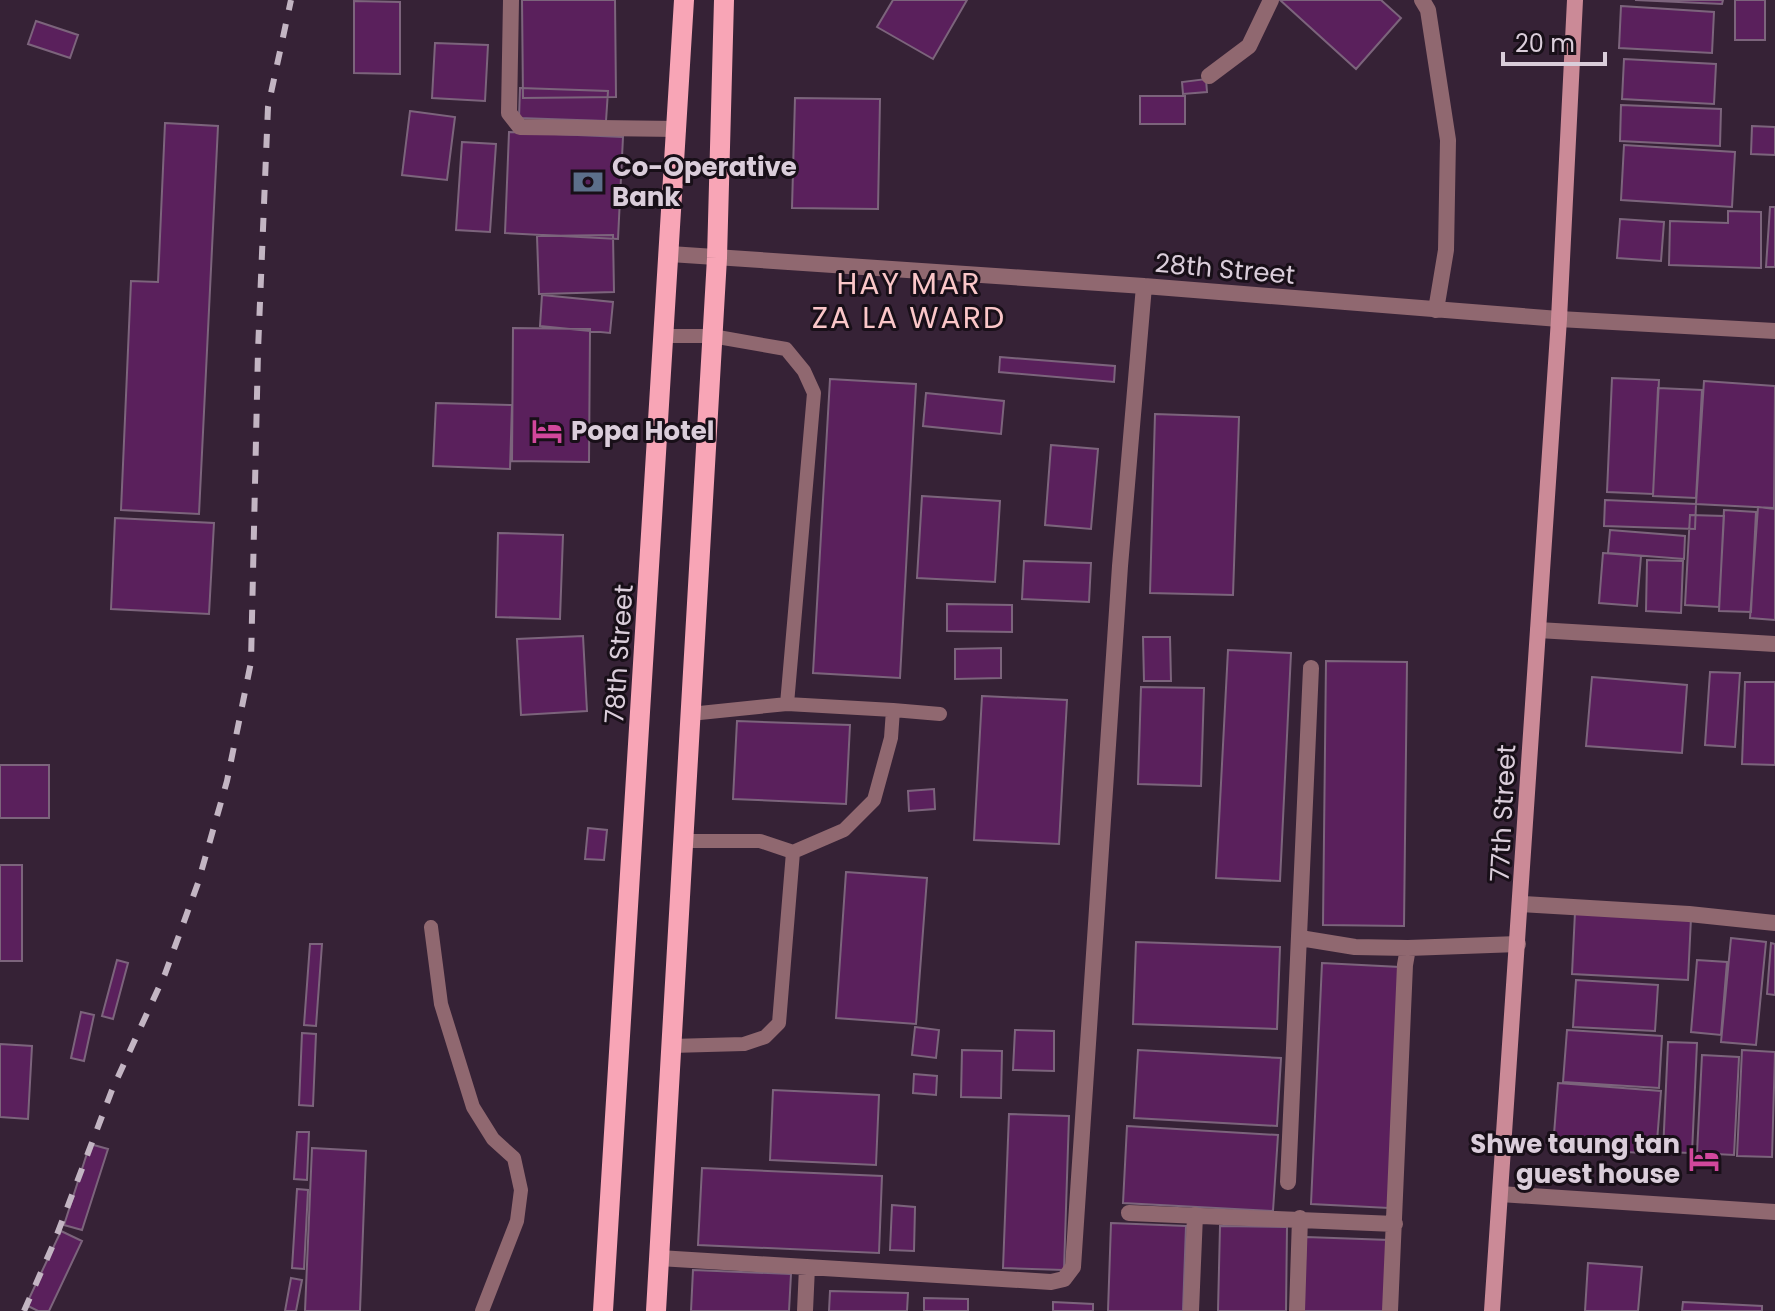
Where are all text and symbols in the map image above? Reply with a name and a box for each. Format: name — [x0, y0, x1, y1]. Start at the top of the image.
scale bar — [1503, 16, 1605, 66]
text: 20 m — [1515, 27, 1575, 60]
place label: Co-Operative Bank — [612, 149, 797, 215]
bank icon: Co-Operative Bank — [571, 165, 605, 199]
street label: 28th Street — [1153, 245, 1297, 293]
district label: HAY MAR ZA LA WARD — [812, 262, 1006, 339]
place label: Popa Hotel — [571, 413, 714, 449]
hotel icon: Popa Hotel — [530, 414, 564, 448]
street label: 78th Street — [596, 583, 642, 725]
street label: 77th Street — [1481, 743, 1525, 883]
place label: Shwe taung tan guest house — [1470, 1126, 1680, 1192]
hotel icon: Shwe taung tan guest house — [1687, 1142, 1721, 1176]

